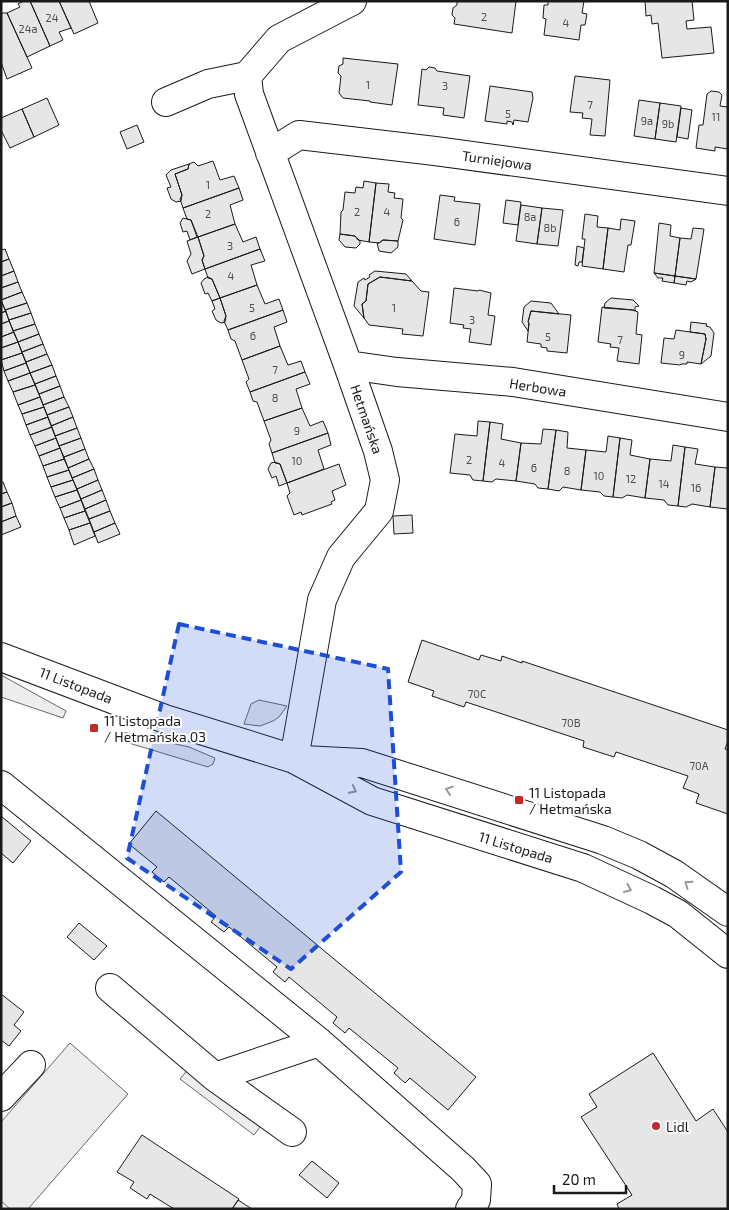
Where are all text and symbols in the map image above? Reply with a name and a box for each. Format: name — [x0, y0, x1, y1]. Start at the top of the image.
house number: 2 — [481, 10, 487, 23]
house number: 24 — [46, 11, 59, 24]
house number: 4 — [563, 16, 570, 29]
house number: 24a — [19, 22, 38, 35]
house number: 1 — [366, 78, 370, 91]
house number: 3 — [442, 79, 448, 92]
house number: 7 — [587, 98, 593, 111]
house number: 5 — [505, 107, 511, 120]
house number: 11 — [712, 110, 720, 123]
house number: 9a — [641, 114, 653, 127]
house number: 9b — [662, 117, 674, 130]
street label: Turniejowa — [461, 147, 533, 173]
house number: 1 — [206, 178, 210, 191]
house number: 2 — [354, 205, 360, 218]
house number: 4 — [384, 205, 391, 218]
house number: 2 — [205, 207, 211, 220]
house number: 8a — [524, 210, 536, 223]
house number: 6 — [454, 215, 460, 228]
house number: 8b — [544, 221, 556, 234]
house number: 3 — [227, 239, 233, 252]
house number: 4 — [228, 269, 235, 282]
house number: 5 — [249, 301, 255, 314]
house number: 1 — [392, 301, 396, 314]
house number: 3 — [469, 313, 475, 326]
house number: 6 — [250, 329, 256, 342]
house number: 5 — [545, 330, 551, 343]
house number: 7 — [617, 333, 623, 346]
house number: 9 — [679, 348, 685, 361]
house number: 7 — [272, 363, 278, 376]
street label: Herbowa — [508, 374, 568, 400]
street label: Hetmańska — [347, 382, 387, 456]
house number: 8 — [272, 391, 278, 404]
house number: 9 — [294, 424, 300, 437]
house number: 2 — [466, 453, 472, 466]
house number: 10 — [291, 454, 303, 467]
house number: 4 — [499, 456, 506, 469]
house number: 6 — [531, 461, 537, 474]
house number: 8 — [564, 464, 570, 477]
house number: 10 — [593, 469, 605, 482]
house number: 12 — [626, 472, 636, 485]
house number: 14 — [658, 477, 670, 490]
house number: 16 — [691, 481, 701, 494]
street label: 11 Listopada — [37, 663, 115, 707]
house number: 70C — [468, 687, 486, 700]
place label: 11 Listopada / Hetmańska 03 — [104, 712, 206, 745]
house number: 70B — [561, 716, 581, 729]
marker: 11 Listopada / Hetmańska 03 — [88, 722, 100, 734]
house number: 70A — [689, 759, 709, 772]
one-way arrow — [347, 784, 356, 794]
place label: 11 Listopada / Hetmańska — [529, 784, 612, 817]
one-way arrow — [445, 786, 453, 796]
marker: 11 Listopada / Hetmańska — [513, 794, 525, 806]
street label: 11 Listopada — [477, 828, 555, 866]
one-way arrow — [684, 881, 694, 890]
one-way arrow — [622, 882, 631, 892]
place label: Lidl — [666, 1118, 690, 1135]
marker: Lidl — [650, 1120, 662, 1132]
scale bar — [554, 1162, 626, 1194]
text: 20 m — [562, 1170, 596, 1188]

